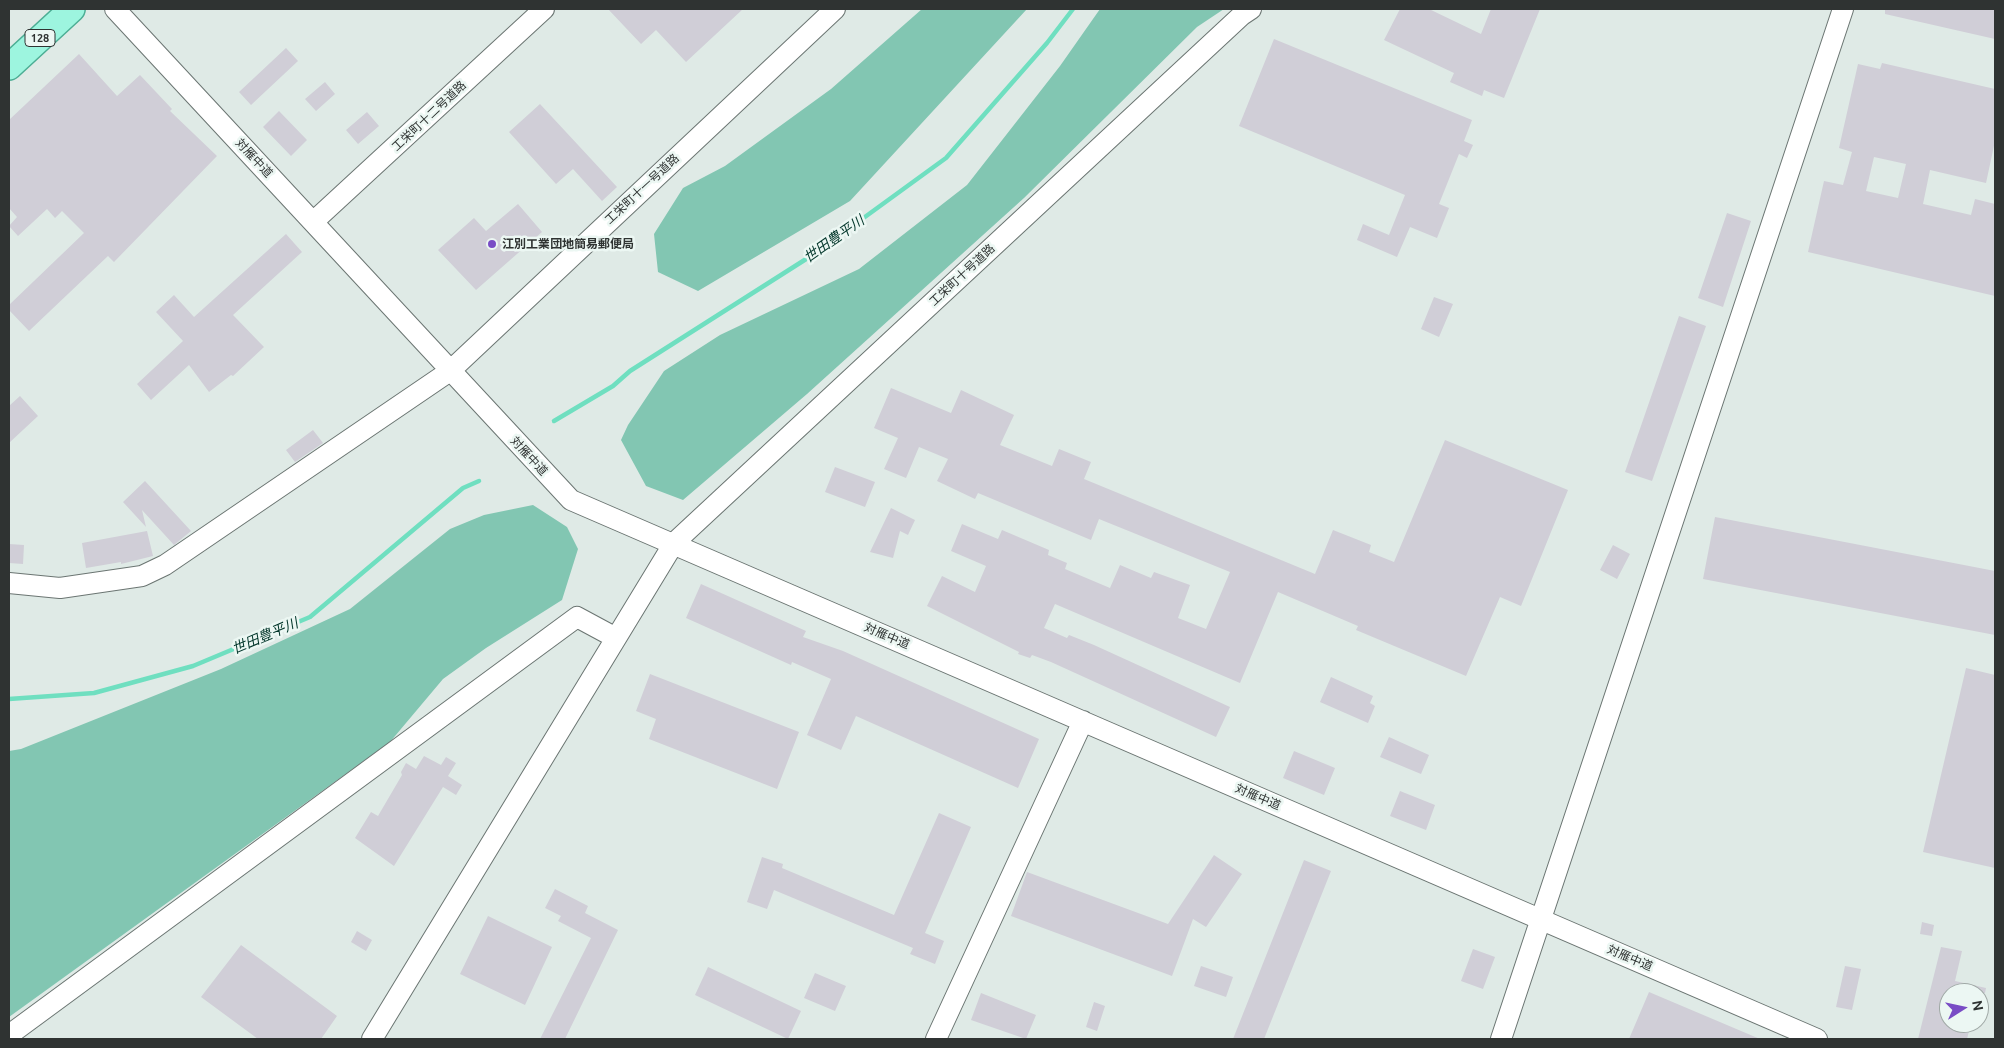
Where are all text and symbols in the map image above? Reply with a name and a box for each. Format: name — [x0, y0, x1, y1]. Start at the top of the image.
road number: 128 — [25, 29, 55, 46]
street label: 工栄町十二号道路 — [389, 78, 469, 154]
street label: 対雁中道 — [232, 136, 276, 180]
street label: 工栄町十一号道路 — [602, 151, 682, 227]
water label: 世田豊平川 — [801, 212, 867, 266]
place label: 江別工業団地簡易郵便局 — [502, 237, 634, 251]
marker: 江別工業団地簡易郵便局 — [486, 238, 498, 250]
street label: 工栄町十号道路 — [926, 241, 998, 309]
street label: 対雁中道 — [507, 434, 551, 478]
water label: 世田豊平川 — [230, 615, 300, 657]
street label: 対雁中道 — [862, 620, 912, 652]
street label: 対雁中道 — [1233, 781, 1283, 813]
street label: 対雁中道 — [1605, 942, 1655, 974]
north arrow — [1939, 983, 1989, 1033]
text: N — [1969, 999, 1987, 1012]

